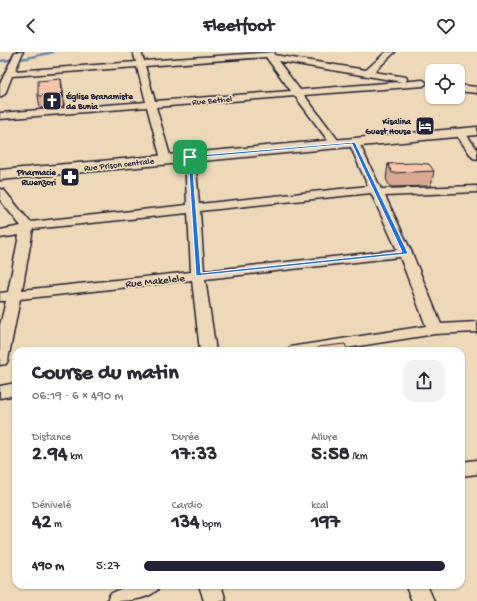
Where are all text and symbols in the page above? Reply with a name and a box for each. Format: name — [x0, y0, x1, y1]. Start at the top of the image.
icon: back — [20, 15, 42, 37]
icon: heart — [435, 15, 457, 37]
text: Fleetfoot — [203, 16, 274, 37]
map controls — [425, 64, 465, 104]
button: locate — [425, 64, 465, 104]
church icon: Église Branamiste de Bunia — [41, 90, 63, 112]
place label: Église Branamiste de Bunia — [66, 91, 133, 113]
street label: Rue Bethel — [192, 94, 233, 109]
hotel icon: Kisalina Guest House — [414, 115, 436, 137]
place label: Kisalina Guest House — [365, 117, 412, 138]
pin — [173, 140, 207, 174]
icon: arrive — [179, 146, 201, 168]
street label: Rue Prison centrale — [83, 156, 155, 175]
pharmacy icon: Pharmacie Rwenzori — [59, 166, 81, 188]
place label: Pharmacie Rwenzori — [16, 168, 56, 189]
street label: Rue Makelele — [125, 273, 186, 291]
button: share — [403, 360, 445, 402]
text: Course du matin — [32, 361, 179, 387]
text: 06:19 · 6 × 490 m — [32, 389, 123, 404]
text: Distance — [32, 432, 71, 444]
text: Durée — [172, 432, 199, 444]
text: Allure — [311, 432, 337, 444]
text: 2.94 — [32, 444, 68, 467]
text: 17:33 — [172, 444, 217, 467]
text: 5:58 — [311, 444, 350, 467]
text: km — [68, 451, 83, 463]
text: /km — [350, 451, 368, 463]
text: Dénivelé — [32, 500, 71, 512]
text: Cardio — [172, 500, 202, 512]
text: kcal — [311, 500, 329, 512]
text: 42 — [32, 512, 51, 535]
text: 134 — [172, 512, 200, 535]
text: 197 — [311, 512, 340, 535]
text: m — [51, 519, 62, 531]
text: bpm — [200, 519, 221, 531]
text: 490 m — [32, 559, 64, 574]
text: 5:27 — [96, 559, 120, 574]

